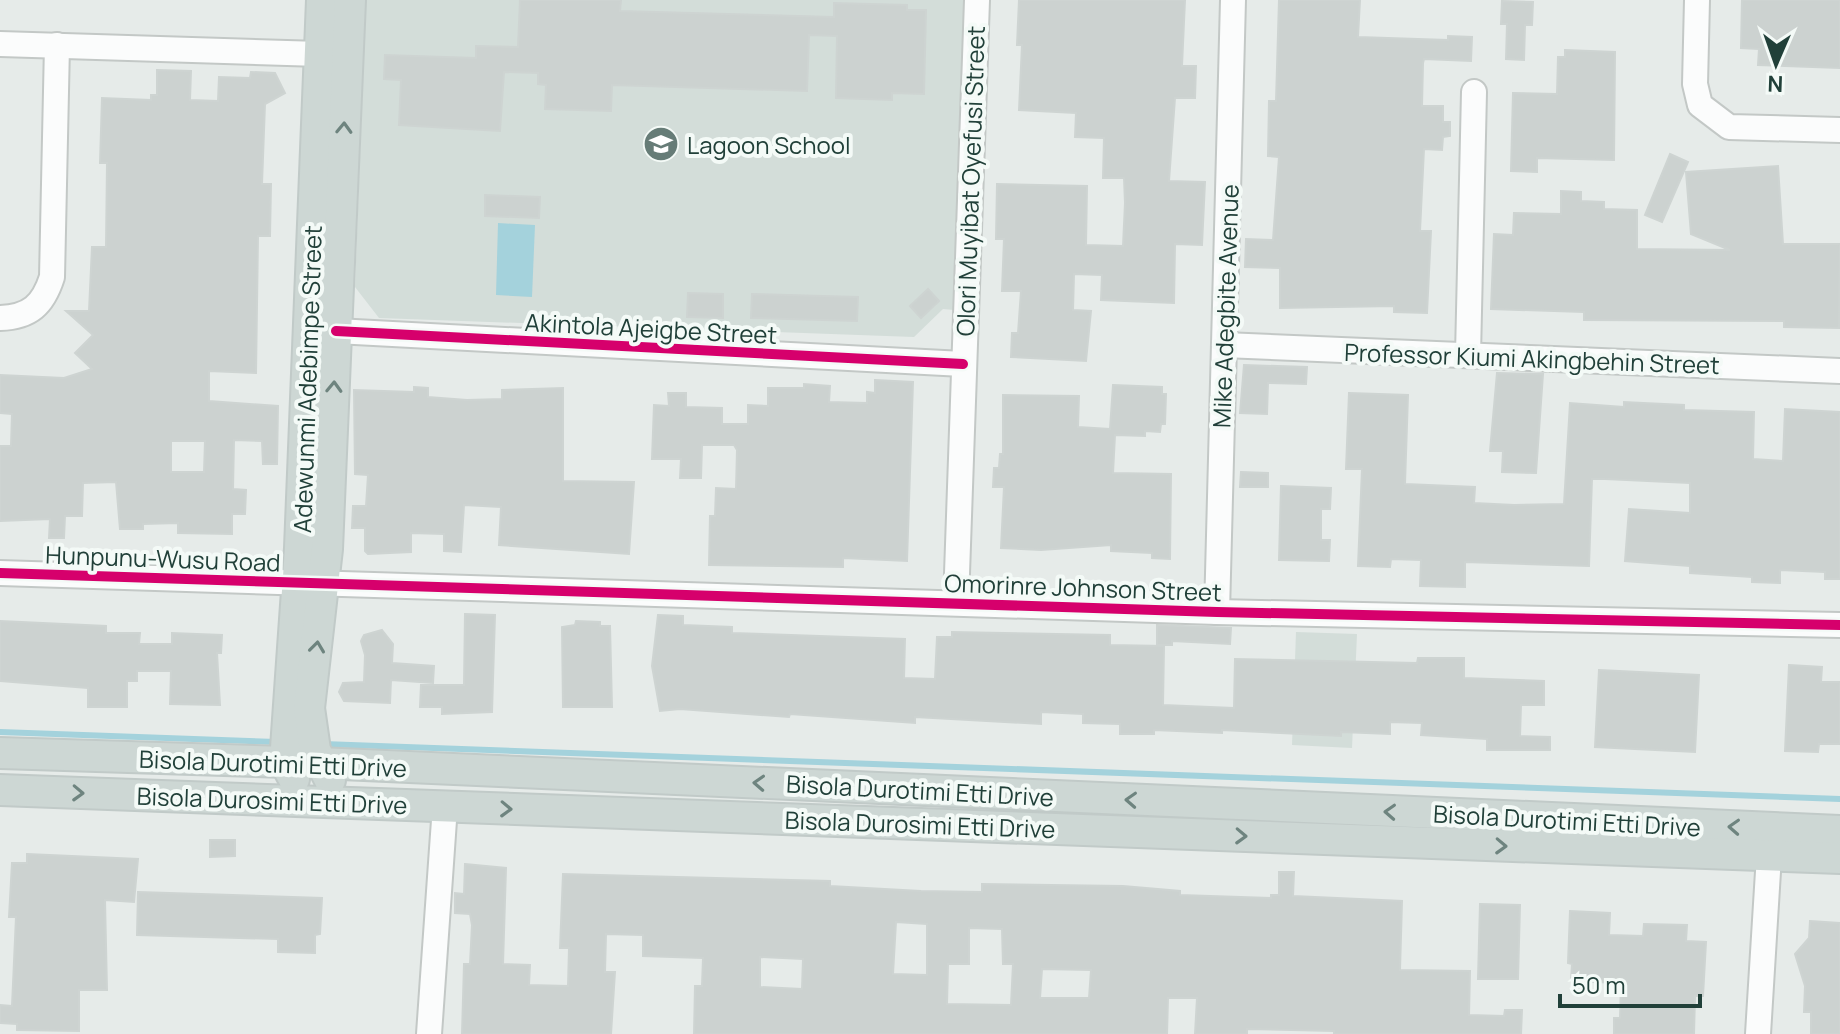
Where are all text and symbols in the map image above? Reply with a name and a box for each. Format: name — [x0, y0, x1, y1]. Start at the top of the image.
north arrow — [1736, 24, 1816, 104]
street label: Olori Muyibat Oyefusi Street — [948, 25, 992, 337]
text: N — [1767, 69, 1784, 99]
one-way arrow — [336, 121, 353, 134]
school or university icon: Lagoon School — [642, 125, 680, 163]
place label: Lagoon School — [687, 128, 851, 161]
street label: Mike Adegbite Avenue — [1204, 184, 1246, 428]
street label: Adewunmi Adebimpe Street — [285, 225, 329, 533]
street label: Akintola Ajeigbe Street — [524, 305, 778, 351]
street label: Professor Kiumi Akingbehin Street — [1344, 335, 1720, 381]
one-way arrow — [325, 380, 342, 393]
street label: Hunpunu-Wusu Road — [45, 537, 281, 579]
street label: Omorinre Johnson Street — [944, 566, 1222, 608]
one-way arrow — [308, 640, 325, 653]
street label: Bisola Durotimi Etti Drive — [139, 742, 407, 784]
street label: Bisola Durotimi Etti Drive — [785, 767, 1055, 813]
one-way arrow — [752, 775, 765, 792]
street label: Bisola Durosimi Etti Drive — [136, 779, 408, 821]
one-way arrow — [72, 785, 85, 802]
one-way arrow — [1124, 792, 1137, 809]
street label: Bisola Durotimi Etti Drive — [1432, 797, 1702, 843]
one-way arrow — [500, 800, 513, 817]
street label: Bisola Durosimi Etti Drive — [784, 803, 1056, 845]
one-way arrow — [1383, 803, 1396, 820]
one-way arrow — [1727, 819, 1740, 836]
one-way arrow — [1235, 827, 1248, 844]
one-way arrow — [1495, 837, 1508, 854]
scale bar — [1560, 958, 1700, 1008]
text: 50 m — [1572, 968, 1626, 1001]

